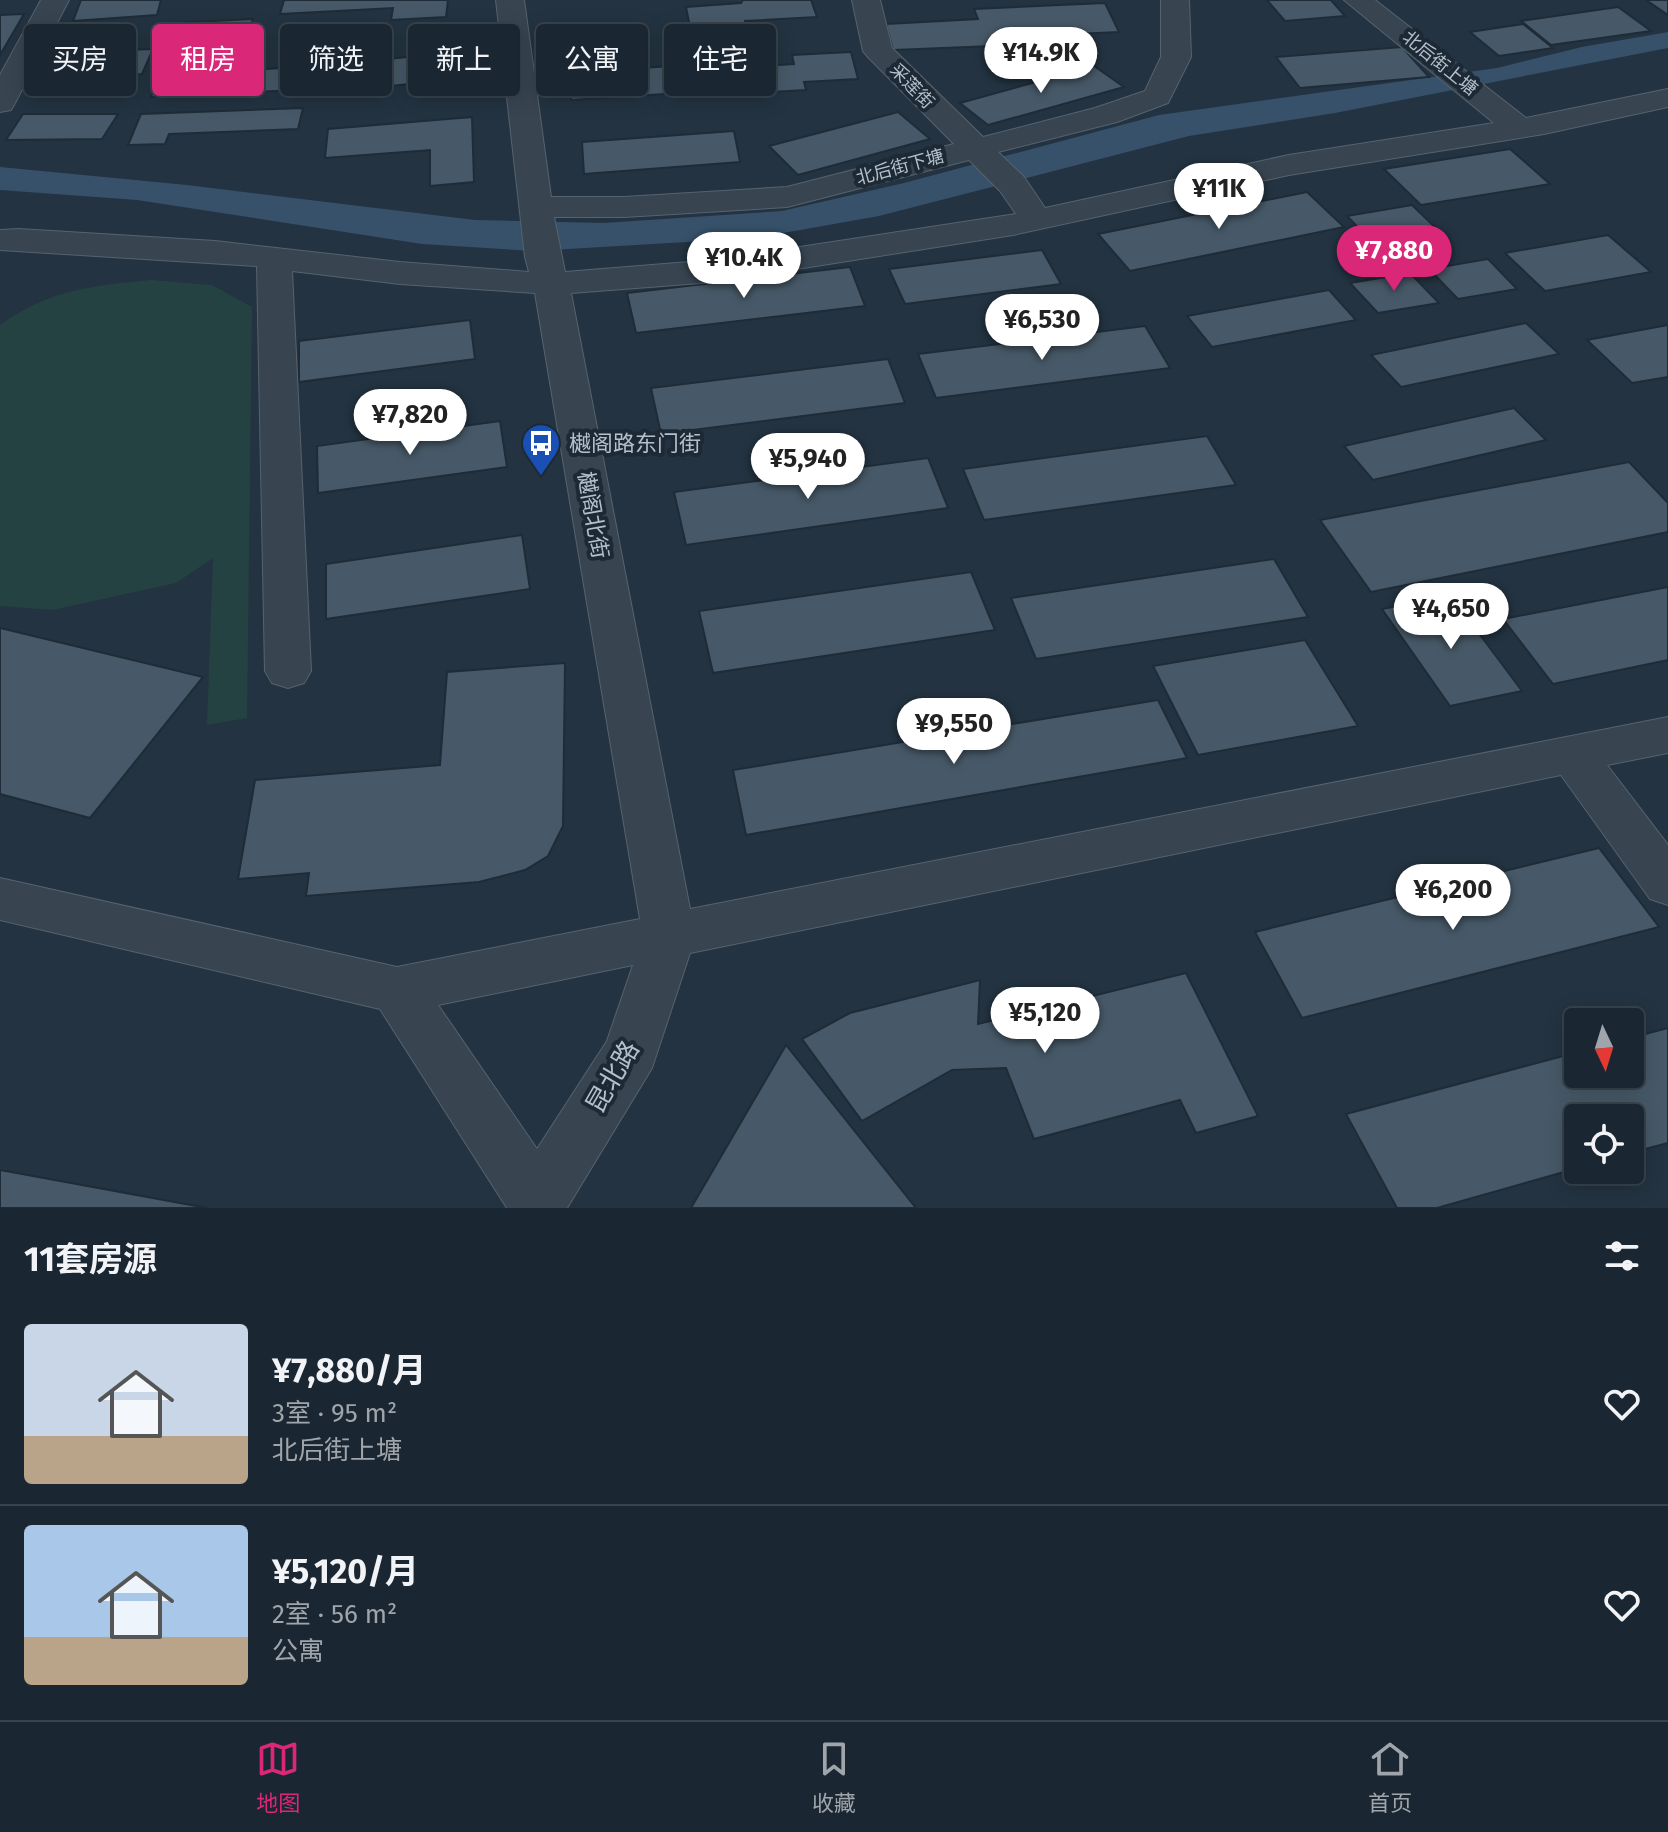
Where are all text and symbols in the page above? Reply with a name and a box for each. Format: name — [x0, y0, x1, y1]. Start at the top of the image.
chip: 买房 — [24, 24, 136, 96]
chip: 租房 — [152, 24, 264, 96]
chip: 筛选 — [280, 24, 392, 96]
chip: 新上 — [408, 24, 520, 96]
chip: 公寓 — [536, 24, 648, 96]
chip: 住宅 — [664, 24, 776, 96]
street label: 北后街上塘 — [1398, 26, 1482, 100]
pin: ¥14.9K — [976, 27, 1106, 95]
text: ¥14.9K — [1002, 37, 1080, 68]
street label: 采莲街 — [885, 59, 939, 113]
street label: 北后街下塘 — [854, 145, 946, 189]
pin: ¥11K — [1172, 163, 1266, 231]
text: ¥11K — [1192, 173, 1246, 204]
pin: ¥7,880 — [1329, 225, 1459, 293]
pin: ¥10.4K — [679, 232, 809, 300]
text: ¥7,880 — [1355, 235, 1433, 266]
text: ¥10.4K — [705, 242, 783, 273]
pin: ¥6,530 — [977, 294, 1107, 362]
text: ¥6,530 — [1003, 304, 1081, 335]
pin: ¥7,820 — [345, 389, 475, 457]
text: ¥7,820 — [372, 399, 448, 430]
bus stop icon: 樾阁路东门街 — [520, 422, 562, 477]
place label: 樾阁路东门街 — [569, 430, 701, 457]
pin: ¥5,940 — [743, 433, 873, 501]
text: ¥5,940 — [769, 443, 847, 474]
street label: 樾阁北街 — [572, 469, 614, 561]
pin: ¥4,650 — [1386, 583, 1516, 651]
text: ¥4,650 — [1412, 593, 1490, 624]
pin: ¥9,550 — [889, 698, 1019, 766]
text: ¥9,550 — [915, 708, 993, 739]
pin: ¥6,200 — [1388, 864, 1518, 932]
text: ¥6,200 — [1414, 874, 1492, 905]
pin: ¥5,120 — [980, 987, 1110, 1055]
text: ¥5,120 — [1009, 997, 1081, 1028]
north arrow — [1564, 1008, 1644, 1088]
map controls — [1564, 1008, 1644, 1184]
street label: 昆北路 — [580, 1035, 646, 1119]
button: locate — [1564, 1104, 1644, 1184]
icon: filters — [1600, 1234, 1644, 1278]
text: 11套房源 — [24, 1239, 157, 1280]
text: ¥7,880/月 — [272, 1350, 426, 1391]
icon: home — [88, 1356, 184, 1452]
icon: heart — [1600, 1382, 1644, 1426]
text: 3室 · 95 m² — [272, 1398, 397, 1429]
text: 北后街上塘 — [272, 1435, 402, 1466]
text: ¥5,120/月 — [272, 1551, 419, 1592]
icon: home — [88, 1557, 184, 1653]
icon: heart — [1600, 1583, 1644, 1627]
text: 2室 · 56 m² — [272, 1599, 397, 1630]
text: 公寓 — [272, 1636, 324, 1667]
tab: 地图 — [256, 1737, 300, 1817]
tab: 收藏 — [812, 1737, 856, 1817]
tab: 首页 — [1368, 1737, 1412, 1817]

